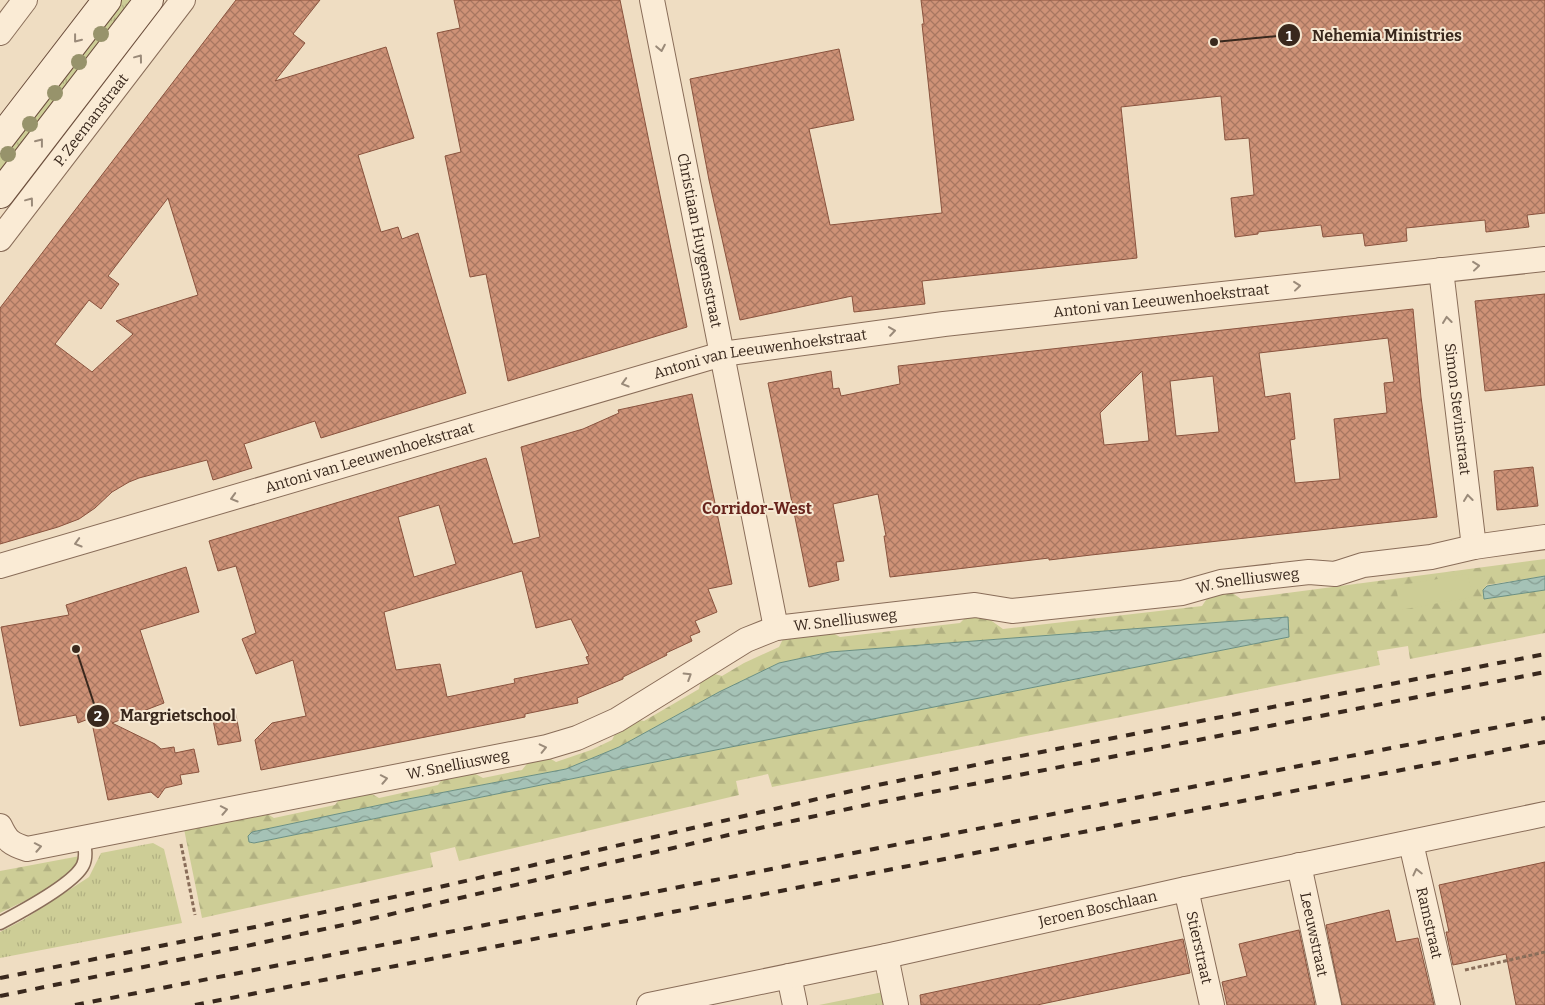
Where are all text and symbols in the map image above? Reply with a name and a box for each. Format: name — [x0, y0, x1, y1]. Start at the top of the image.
callout: Nehemia Ministries — [1277, 20, 1472, 51]
text: Nehemia Ministries — [1312, 26, 1462, 45]
text: 1 — [1286, 27, 1293, 45]
one-way arrow — [75, 33, 83, 42]
one-way arrow — [656, 43, 666, 52]
one-way arrow — [133, 54, 142, 64]
street label: P. Zeemanstraat — [50, 70, 133, 170]
one-way arrow — [35, 139, 43, 148]
street label: Christiaan Huygensstraat — [673, 151, 726, 330]
one-way arrow — [24, 198, 32, 207]
one-way arrow — [1472, 261, 1480, 272]
street label: Antoni van Leeuwenhoekstraat — [1052, 280, 1271, 321]
one-way arrow — [1293, 281, 1301, 292]
one-way arrow — [1442, 315, 1453, 323]
street label: Antoni van Leeuwenhoekstraat — [651, 325, 868, 383]
one-way arrow — [888, 326, 896, 337]
street label: Simon Stevinstraat — [1441, 342, 1474, 477]
one-way arrow — [621, 377, 630, 387]
street label: Antoni van Leeuwenhoekstraat — [263, 418, 477, 497]
one-way arrow — [230, 492, 239, 502]
one-way arrow — [1463, 494, 1474, 502]
district label: Corridor-West — [702, 499, 813, 518]
one-way arrow — [75, 538, 83, 548]
street label: W. Snelliusweg — [1194, 564, 1300, 598]
street label: W. Snelliusweg — [793, 605, 898, 635]
one-way arrow — [682, 672, 691, 682]
callout: Margrietschool — [85, 700, 246, 731]
text: Margrietschool — [120, 706, 236, 725]
text: 2 — [94, 707, 102, 725]
one-way arrow — [539, 743, 548, 753]
street label: W. Snelliusweg — [405, 746, 510, 783]
one-way arrow — [379, 774, 388, 785]
one-way arrow — [220, 806, 229, 816]
one-way arrow — [33, 842, 42, 853]
one-way arrow — [1412, 868, 1423, 877]
street label: Ramstraat — [1412, 885, 1446, 961]
street label: Jeroen Boschlaan — [1036, 887, 1159, 931]
street label: Leeuwstraat — [1296, 891, 1332, 979]
street label: Stierstraat — [1182, 909, 1216, 986]

